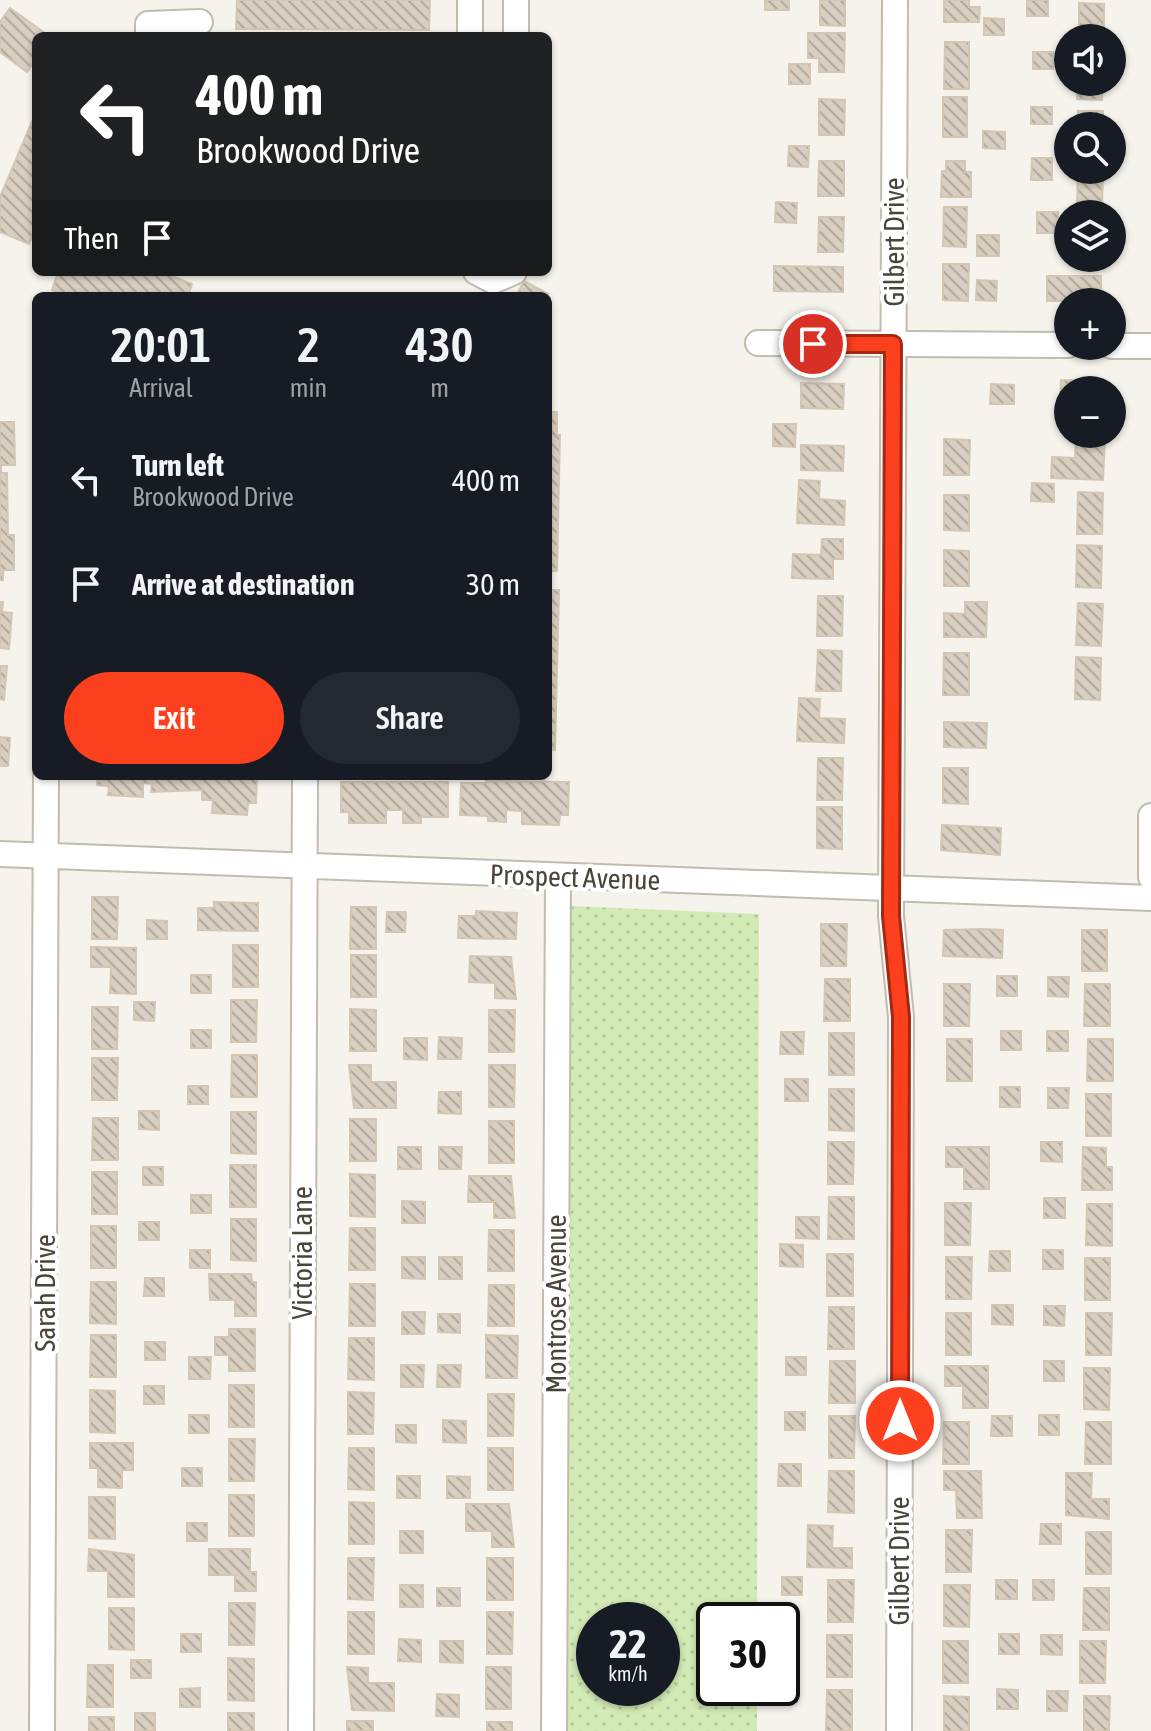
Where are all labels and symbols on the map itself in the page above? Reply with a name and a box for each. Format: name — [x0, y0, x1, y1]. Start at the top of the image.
street label: Gilbert Drive — [878, 178, 910, 306]
pin — [779, 310, 847, 378]
street label: Prospect Avenue — [489, 858, 661, 896]
street label: Victoria Lane — [286, 1186, 318, 1320]
street label: Montrose Avenue — [540, 1215, 572, 1393]
street label: Sarah Drive — [29, 1234, 61, 1352]
position arrow — [858, 1379, 942, 1463]
street label: Gilbert Drive — [883, 1497, 915, 1625]
speed limit sign: 30 — [696, 1602, 800, 1706]

